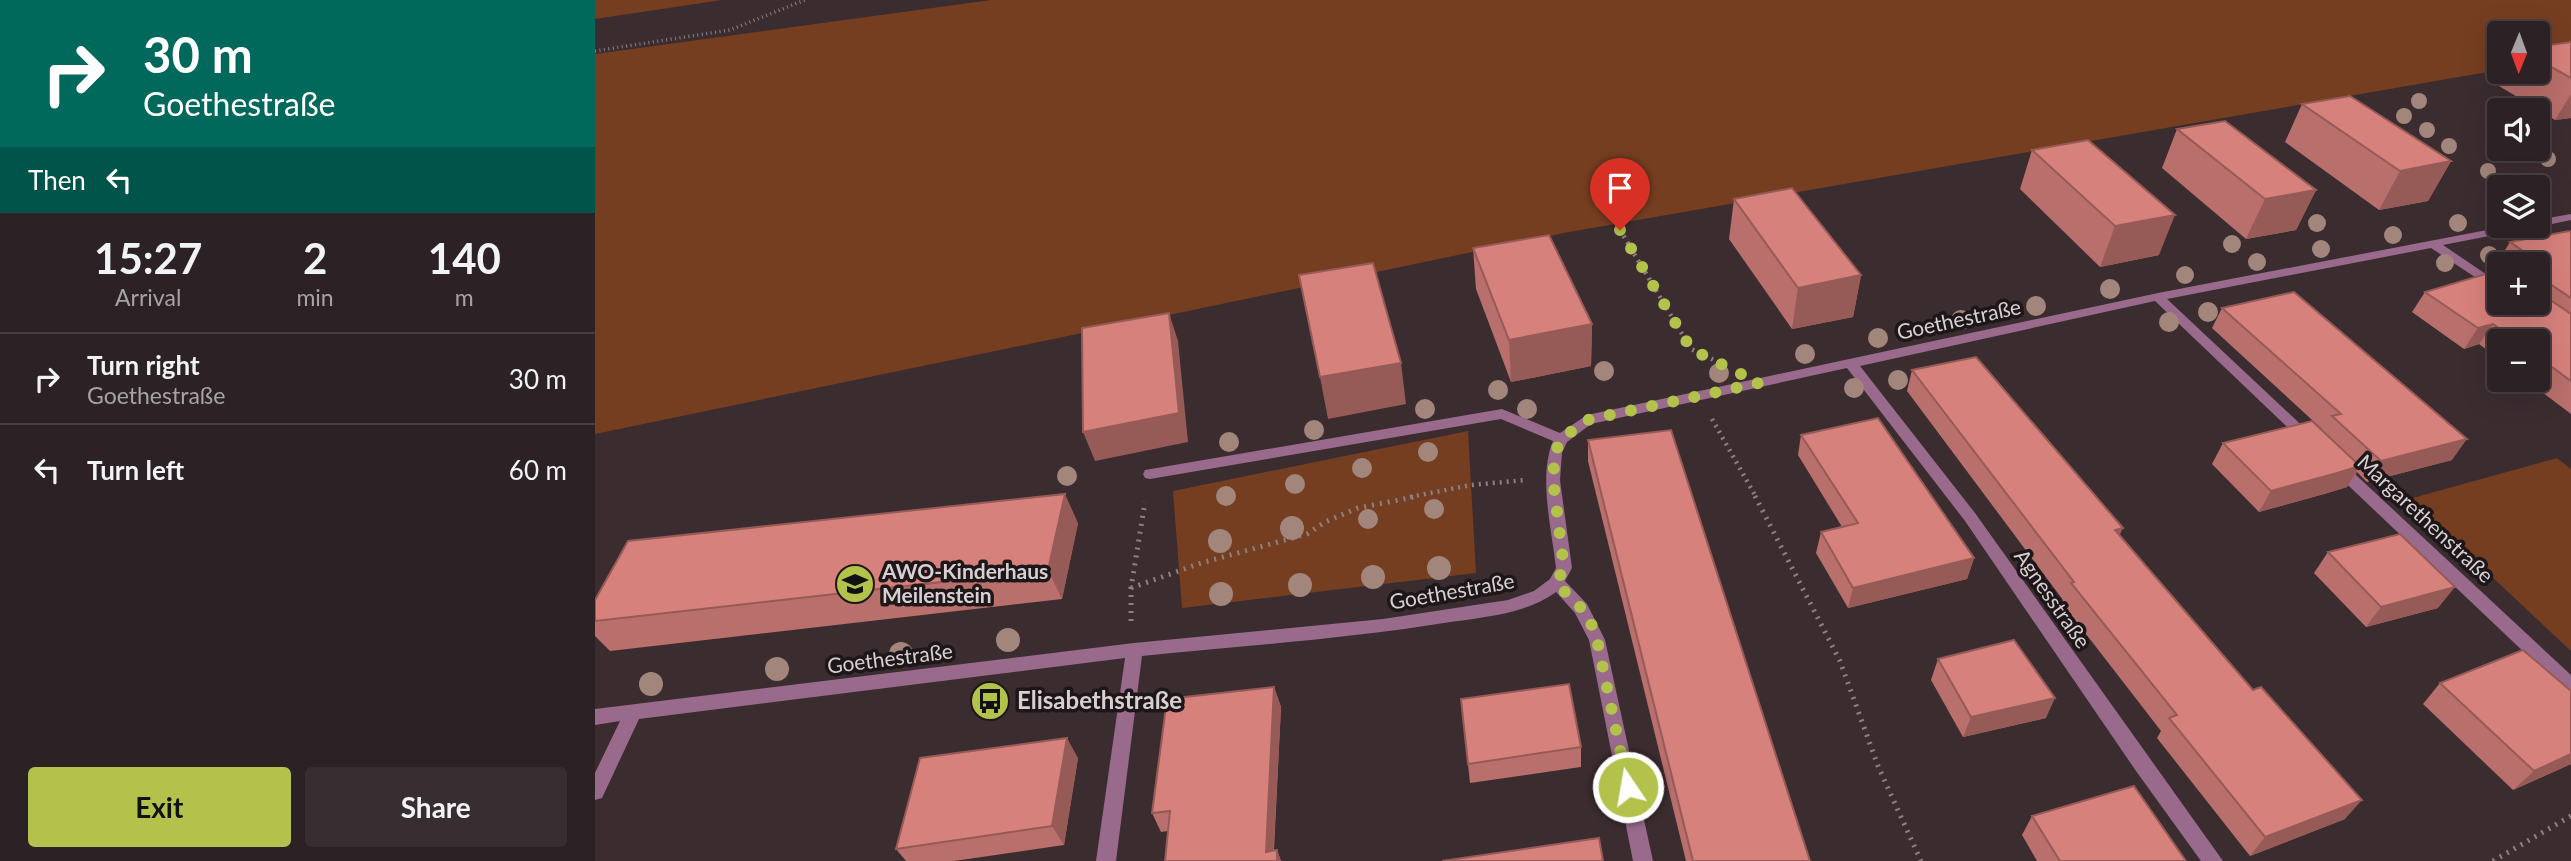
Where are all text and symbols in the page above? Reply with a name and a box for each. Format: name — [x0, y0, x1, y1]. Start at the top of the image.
north arrow — [2487, 21, 2550, 84]
map controls — [2487, 21, 2550, 392]
text: 30 m — [143, 25, 253, 83]
icon: right — [28, 28, 119, 119]
text: Goethestraße — [143, 84, 335, 123]
button: sound — [2487, 98, 2550, 161]
pin — [1590, 158, 1650, 230]
icon: left — [100, 161, 138, 199]
text: Then — [28, 164, 86, 196]
icon: arrive — [1601, 169, 1639, 207]
button: layers — [2487, 175, 2550, 238]
text: 15:27 — [94, 233, 202, 283]
text: 2 — [303, 233, 327, 283]
text: 140 — [428, 233, 501, 283]
button: + — [2487, 252, 2550, 315]
text: Arrival — [115, 283, 181, 311]
text: min — [296, 283, 334, 311]
text: m — [455, 283, 474, 311]
street label: Goethestraße — [1894, 293, 2023, 344]
button: − — [2487, 329, 2550, 392]
text: Turn right — [87, 349, 200, 381]
icon: right — [28, 360, 66, 398]
text: 30 m — [509, 363, 567, 395]
text: Goethestraße — [87, 381, 225, 409]
street label: Margarethenstraße — [2353, 449, 2499, 587]
icon: left — [28, 451, 66, 489]
text: Turn left — [87, 454, 184, 486]
text: 60 m — [509, 454, 567, 486]
street label: Agnesstraße — [2010, 544, 2096, 652]
place label: AWO-Kinderhaus Meilenstein — [881, 558, 1048, 607]
school or university icon: AWO-Kinderhaus Meilenstein — [834, 563, 876, 605]
street label: Goethestraße — [1387, 567, 1516, 614]
street label: Goethestraße — [826, 637, 954, 678]
bus stop icon: Elisabethstraße — [969, 680, 1011, 722]
place label: Elisabethstraße — [1017, 685, 1182, 714]
position arrow — [1591, 750, 1665, 824]
button: Exit — [28, 767, 291, 847]
button: Share — [305, 767, 567, 847]

